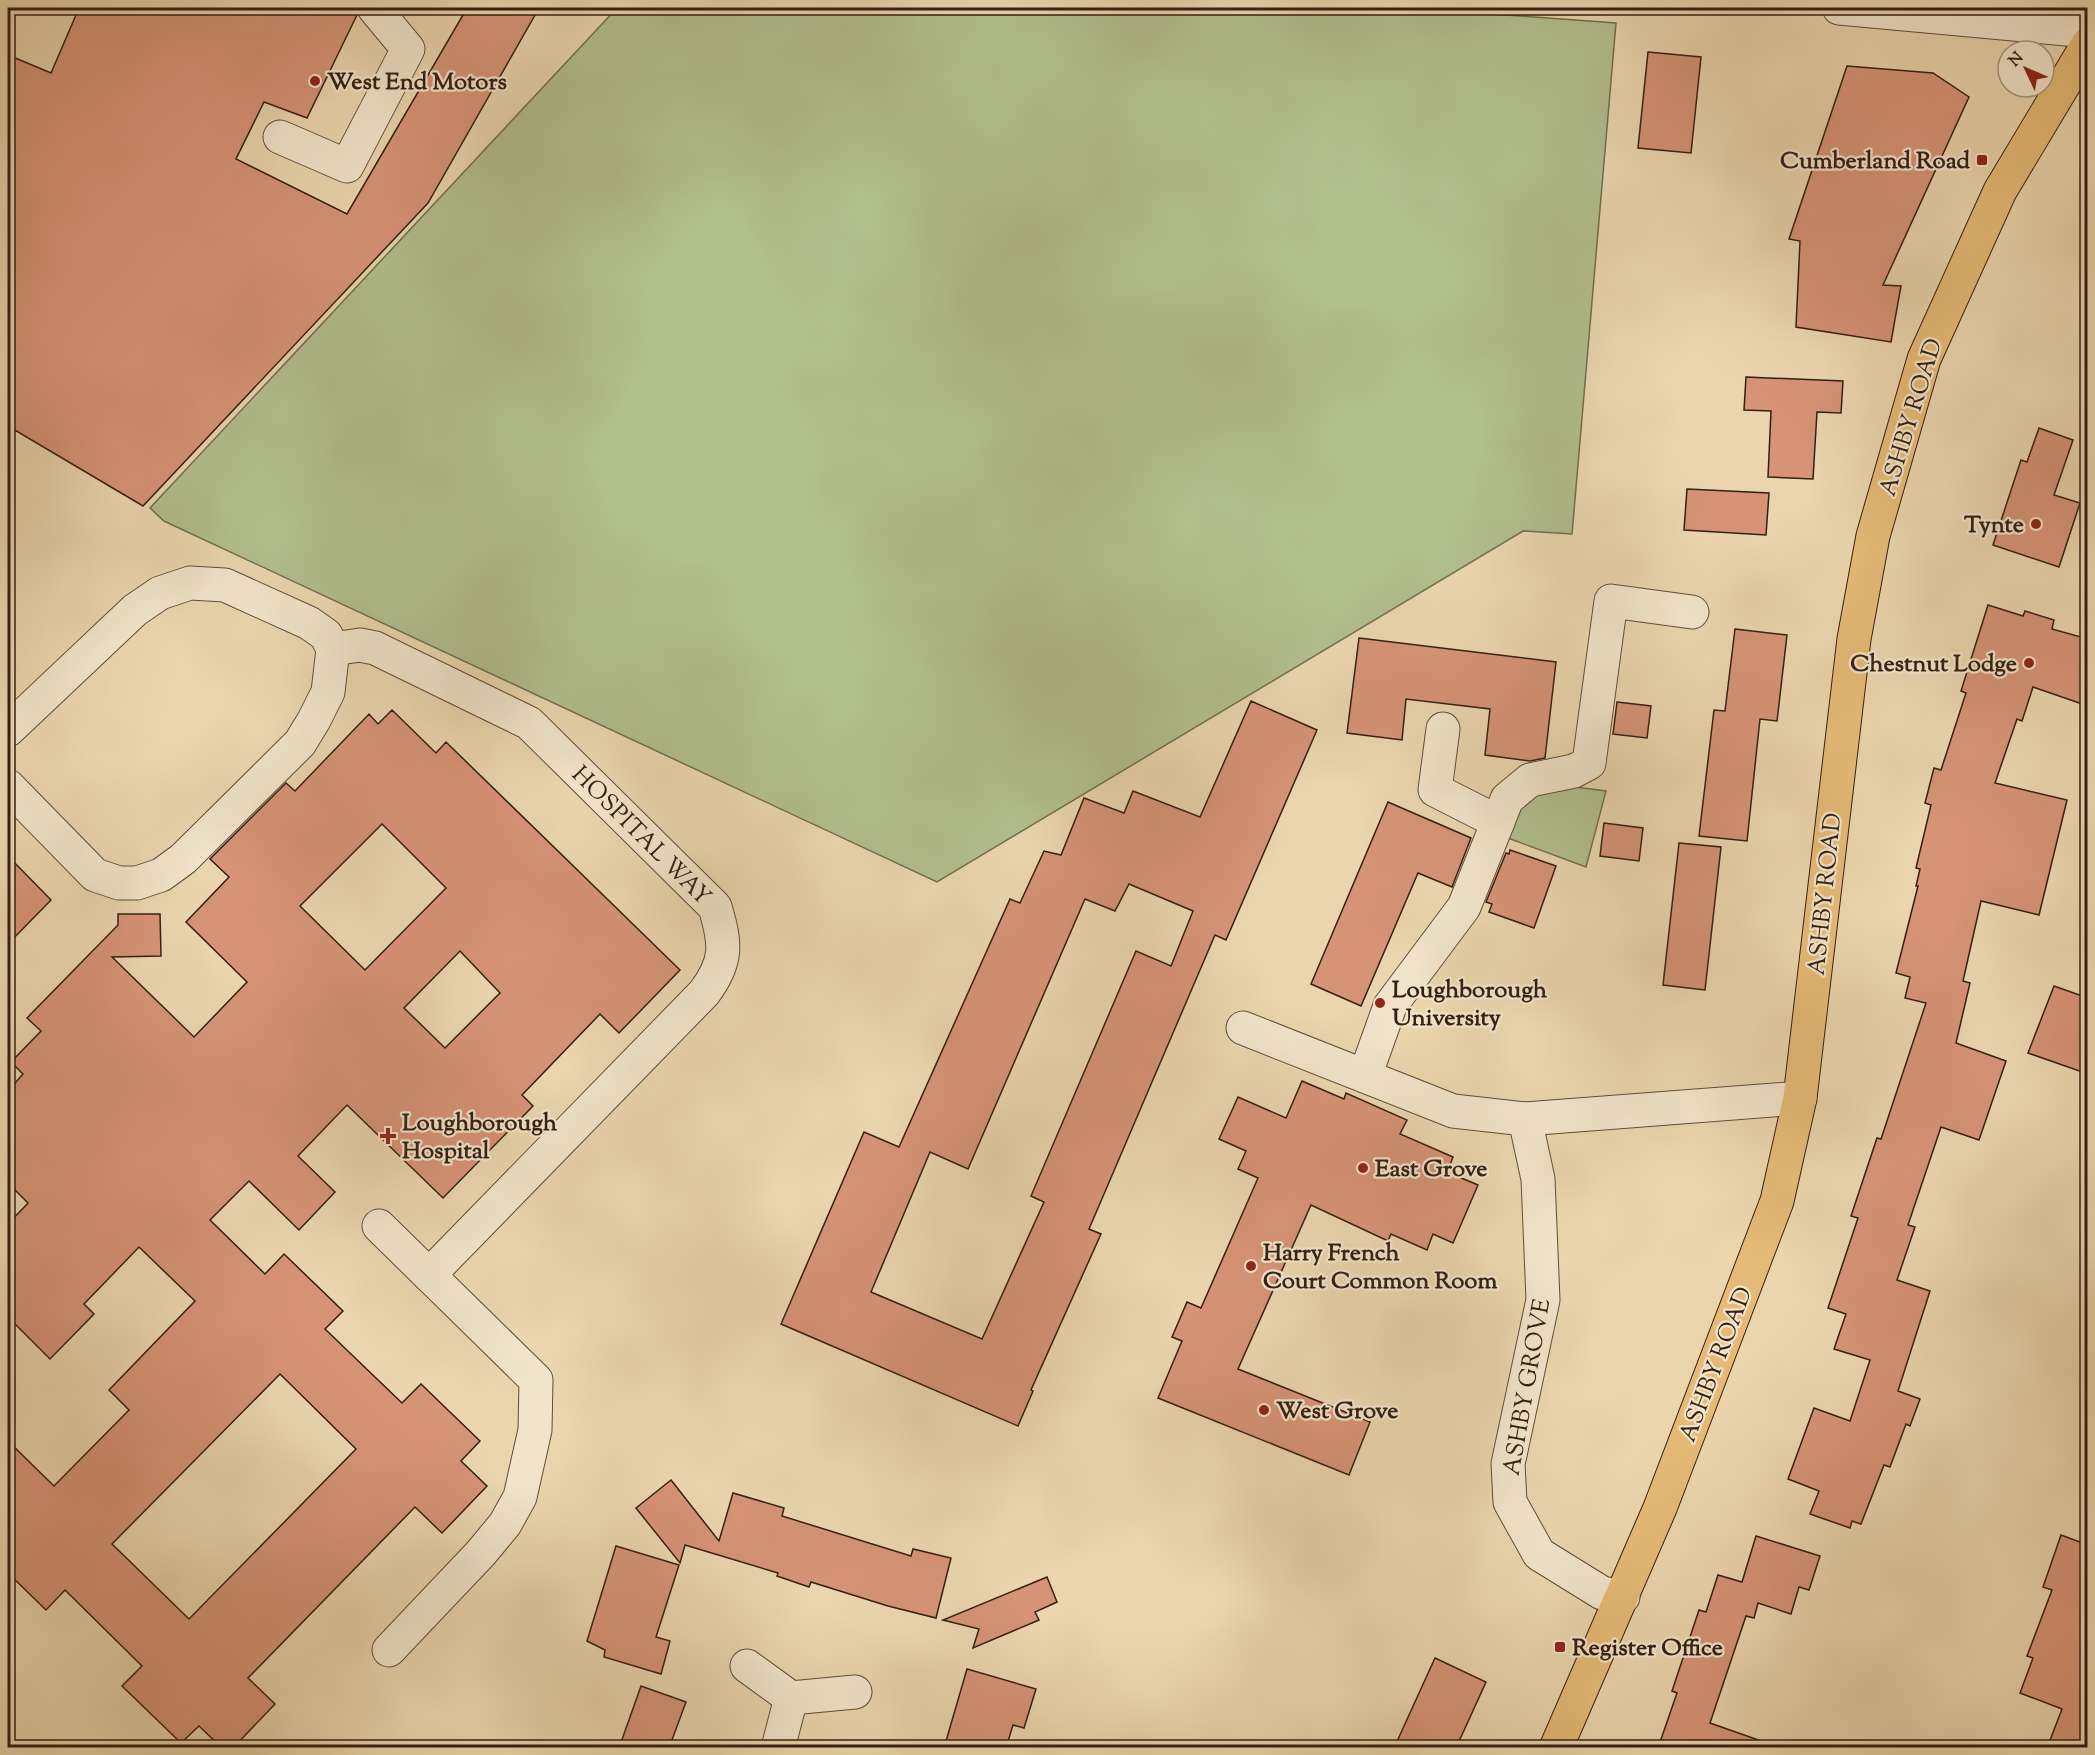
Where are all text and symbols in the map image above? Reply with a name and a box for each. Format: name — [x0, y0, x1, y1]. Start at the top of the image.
north arrow — [1996, 39, 2056, 99]
text: N — [2004, 48, 2030, 73]
place label: West End Motors — [327, 66, 507, 100]
marker: West End Motors — [308, 74, 322, 88]
place label: Cumberland Road — [1780, 145, 1970, 179]
marker: Cumberland Road — [1975, 153, 1989, 167]
street label: ASHBY ROAD — [1872, 334, 1952, 501]
place label: Tynte — [1964, 509, 2024, 543]
marker: Tynte — [2029, 517, 2043, 531]
place label: Chestnut Lodge — [1850, 648, 2017, 682]
marker: Chestnut Lodge — [2022, 656, 2036, 670]
street label: HOSPITAL WAY — [563, 759, 718, 914]
street label: ASHBY ROAD — [1801, 811, 1851, 977]
place label: Loughborough University — [1392, 974, 1548, 1036]
marker: Loughborough University — [1373, 996, 1387, 1010]
place label: Loughborough Hospital — [402, 1107, 558, 1169]
marker: Loughborough Hospital — [379, 1127, 397, 1145]
place label: East Grove — [1375, 1153, 1487, 1187]
marker: East Grove — [1356, 1161, 1370, 1175]
place label: Harry French Court Common Room — [1263, 1237, 1497, 1299]
marker: Harry French Court Common Room — [1244, 1259, 1258, 1273]
street label: ASHBY ROAD — [1672, 1282, 1762, 1447]
street label: ASHBY GROVE — [1496, 1296, 1560, 1478]
place label: West Grove — [1276, 1395, 1398, 1429]
marker: West Grove — [1257, 1403, 1271, 1417]
place label: Register Office — [1572, 1632, 1723, 1666]
marker: Register Office — [1553, 1640, 1567, 1654]

